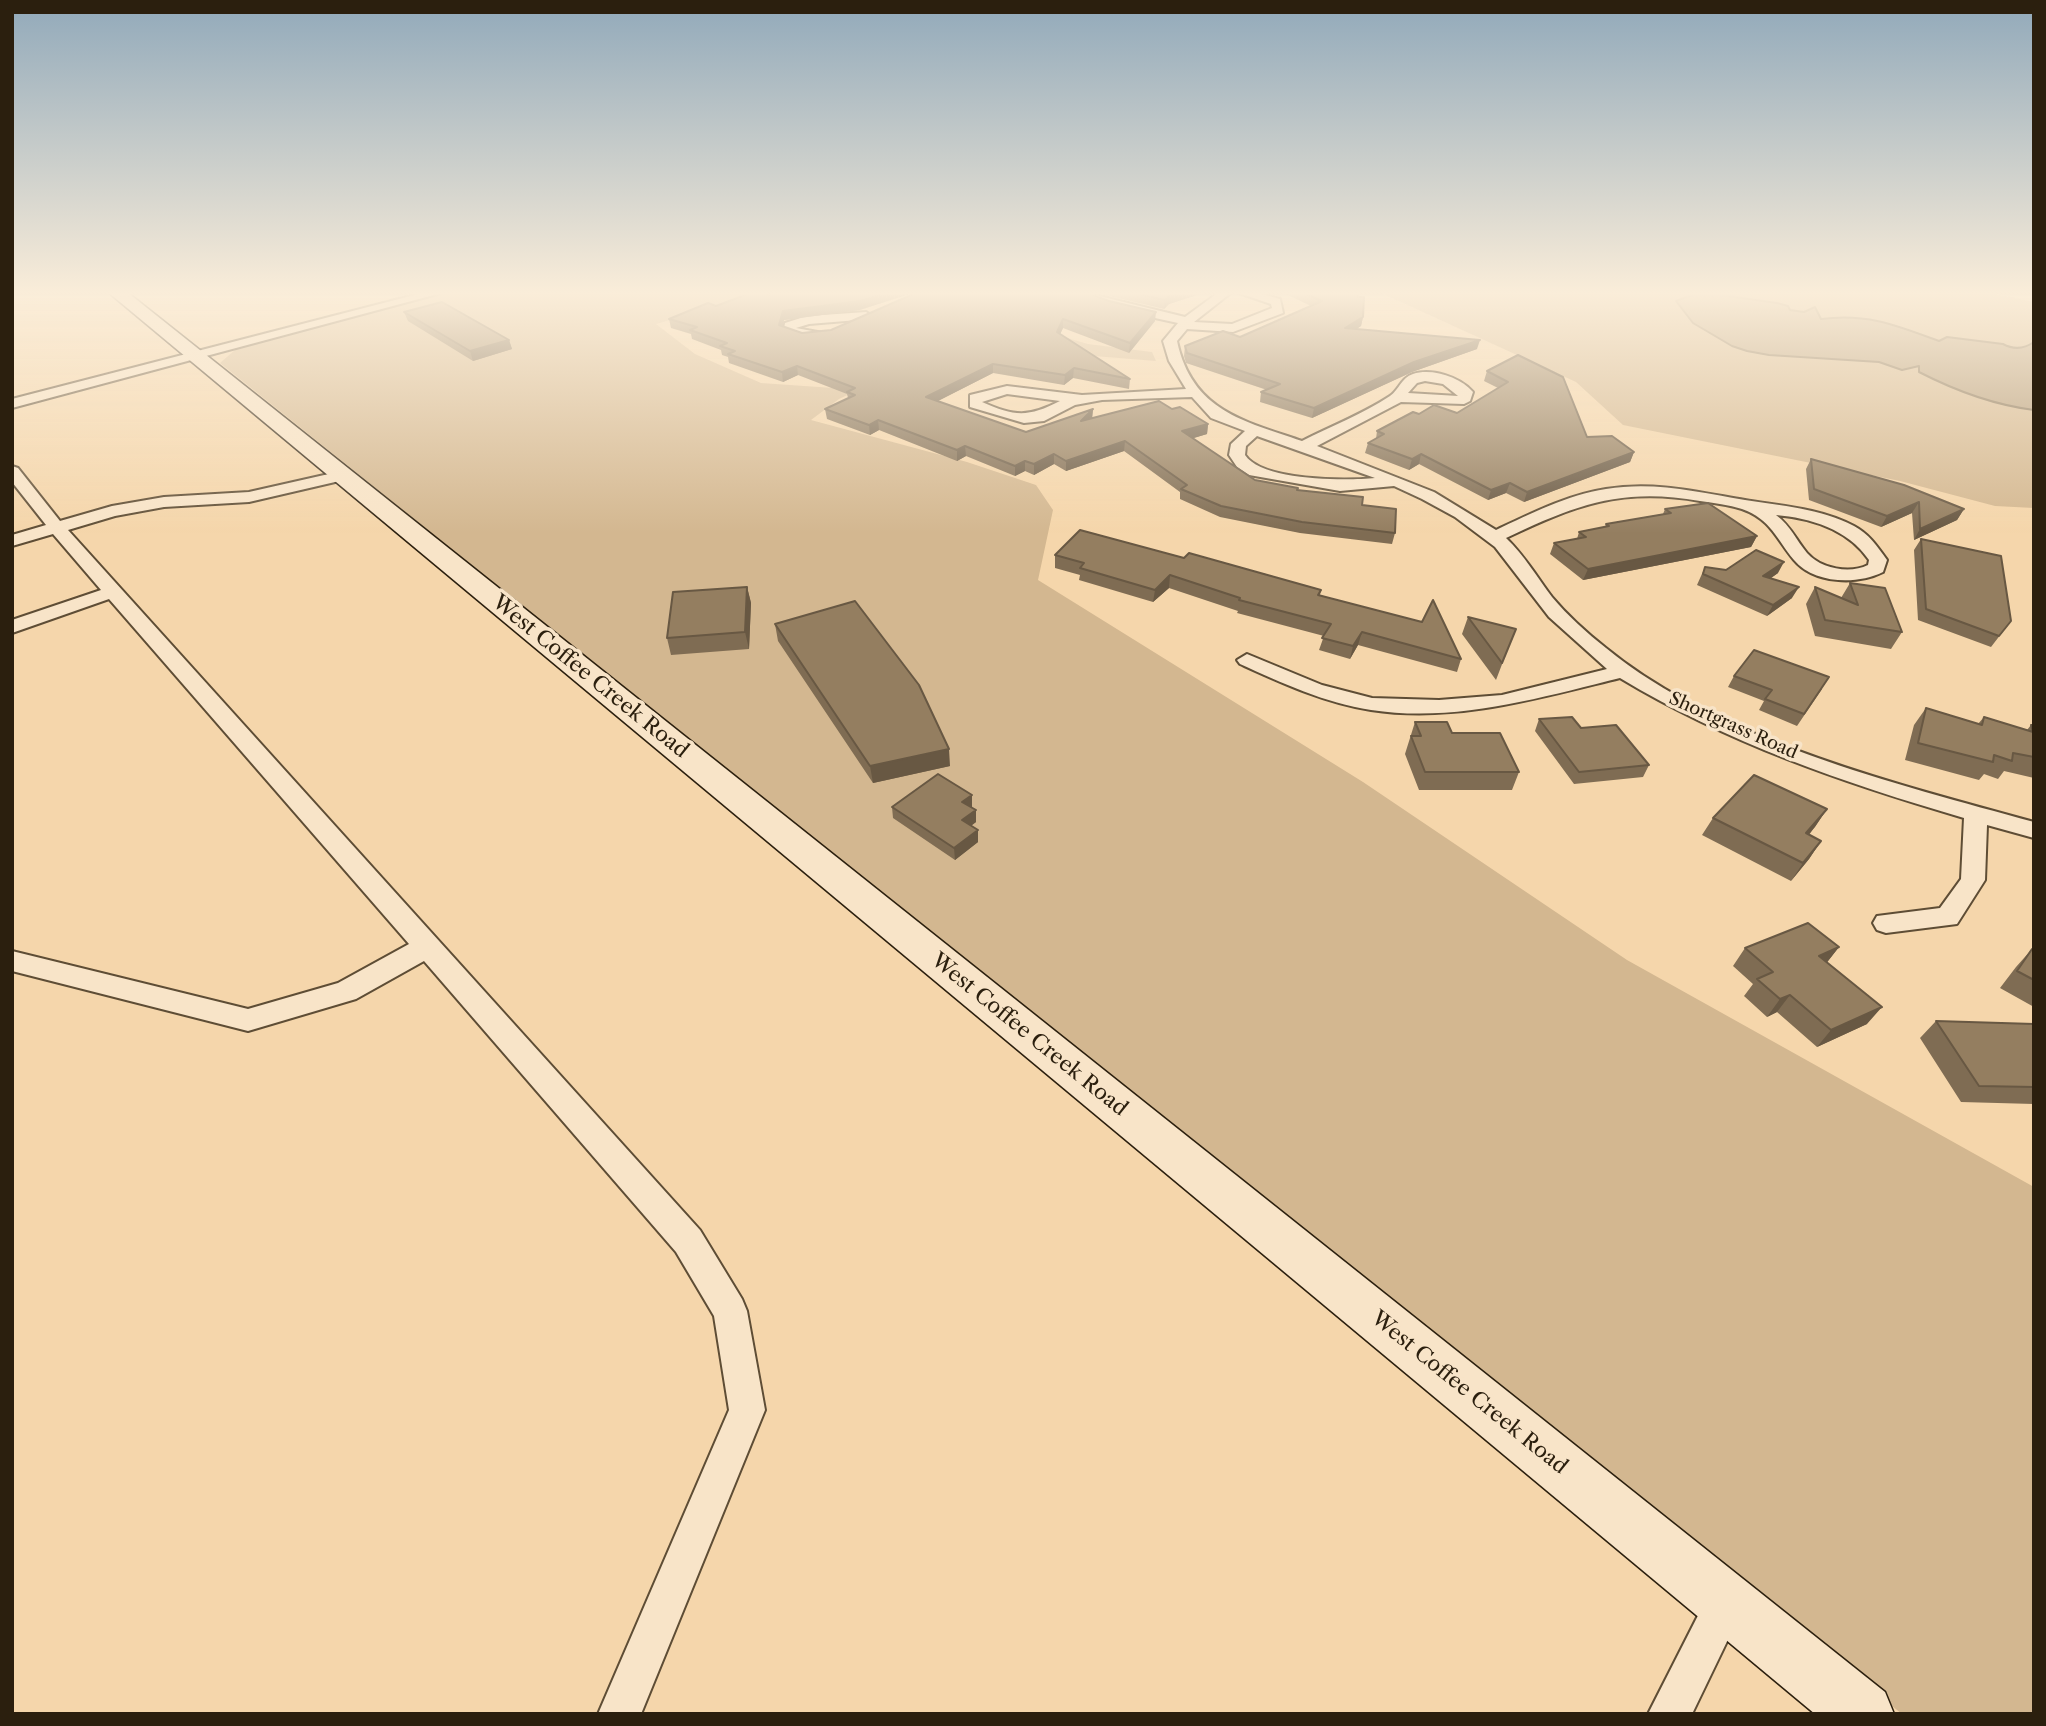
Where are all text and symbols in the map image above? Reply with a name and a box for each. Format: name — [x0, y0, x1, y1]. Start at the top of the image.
street label: West Coffee Creek Road — [487, 590, 693, 764]
street label: Shortgrass Road — [1665, 688, 1801, 764]
street label: West Coffee Creek Road — [926, 948, 1132, 1122]
street label: West Coffee Creek Road — [1366, 1306, 1572, 1480]

